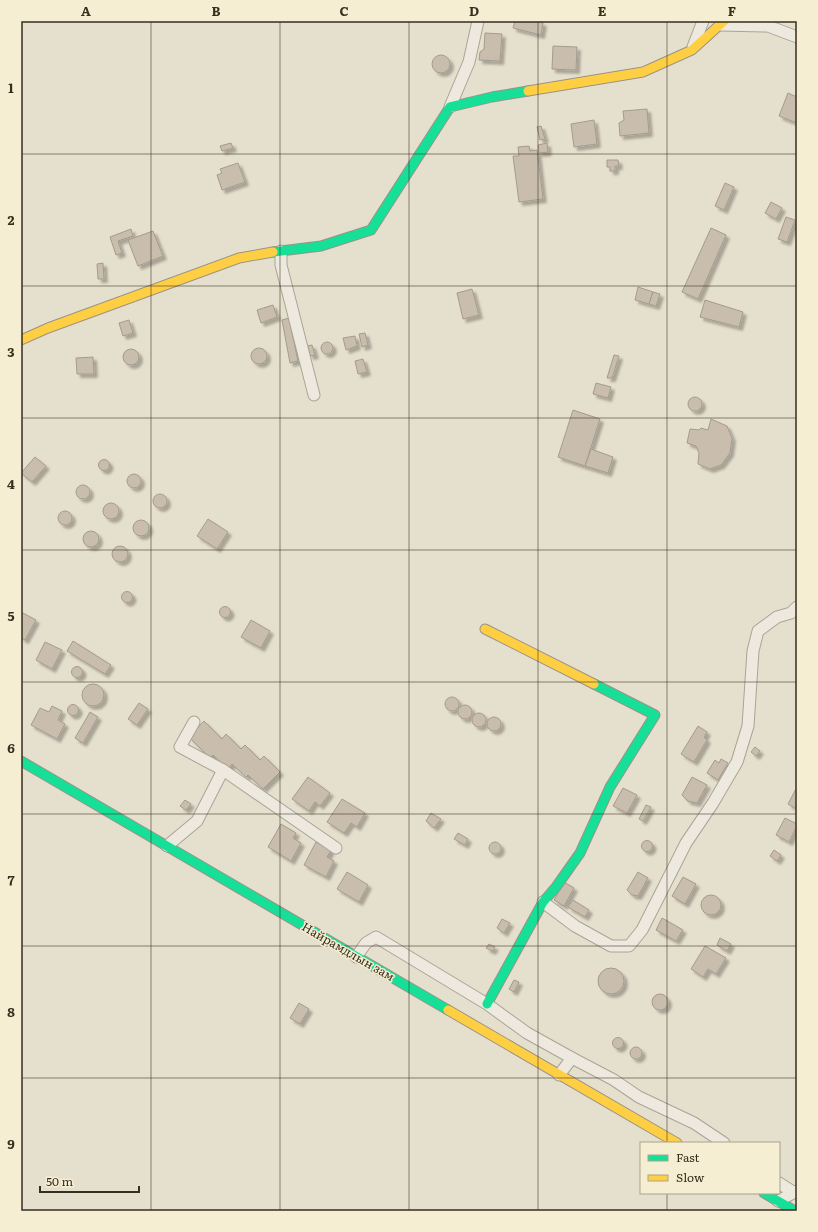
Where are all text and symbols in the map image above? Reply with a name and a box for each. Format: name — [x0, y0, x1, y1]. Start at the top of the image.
text: A — [81, 1, 91, 20]
text: B — [212, 1, 221, 20]
text: C — [339, 1, 349, 20]
text: D — [469, 1, 479, 20]
text: E — [598, 1, 607, 20]
text: F — [728, 1, 736, 20]
text: 1 — [8, 78, 14, 97]
text: 2 — [8, 210, 15, 229]
text: 3 — [7, 342, 15, 361]
text: 4 — [7, 474, 15, 493]
text: 5 — [7, 606, 15, 625]
text: 6 — [7, 738, 15, 757]
text: 7 — [7, 870, 15, 889]
street label: Найрамдлын зам — [299, 917, 398, 985]
text: 8 — [7, 1002, 15, 1021]
text: 9 — [7, 1134, 15, 1153]
legend — [640, 1142, 780, 1194]
text: Fast — [676, 1148, 700, 1166]
scale bar — [40, 1168, 139, 1194]
text: Slow — [676, 1168, 705, 1186]
text: 50 m — [46, 1172, 73, 1190]

